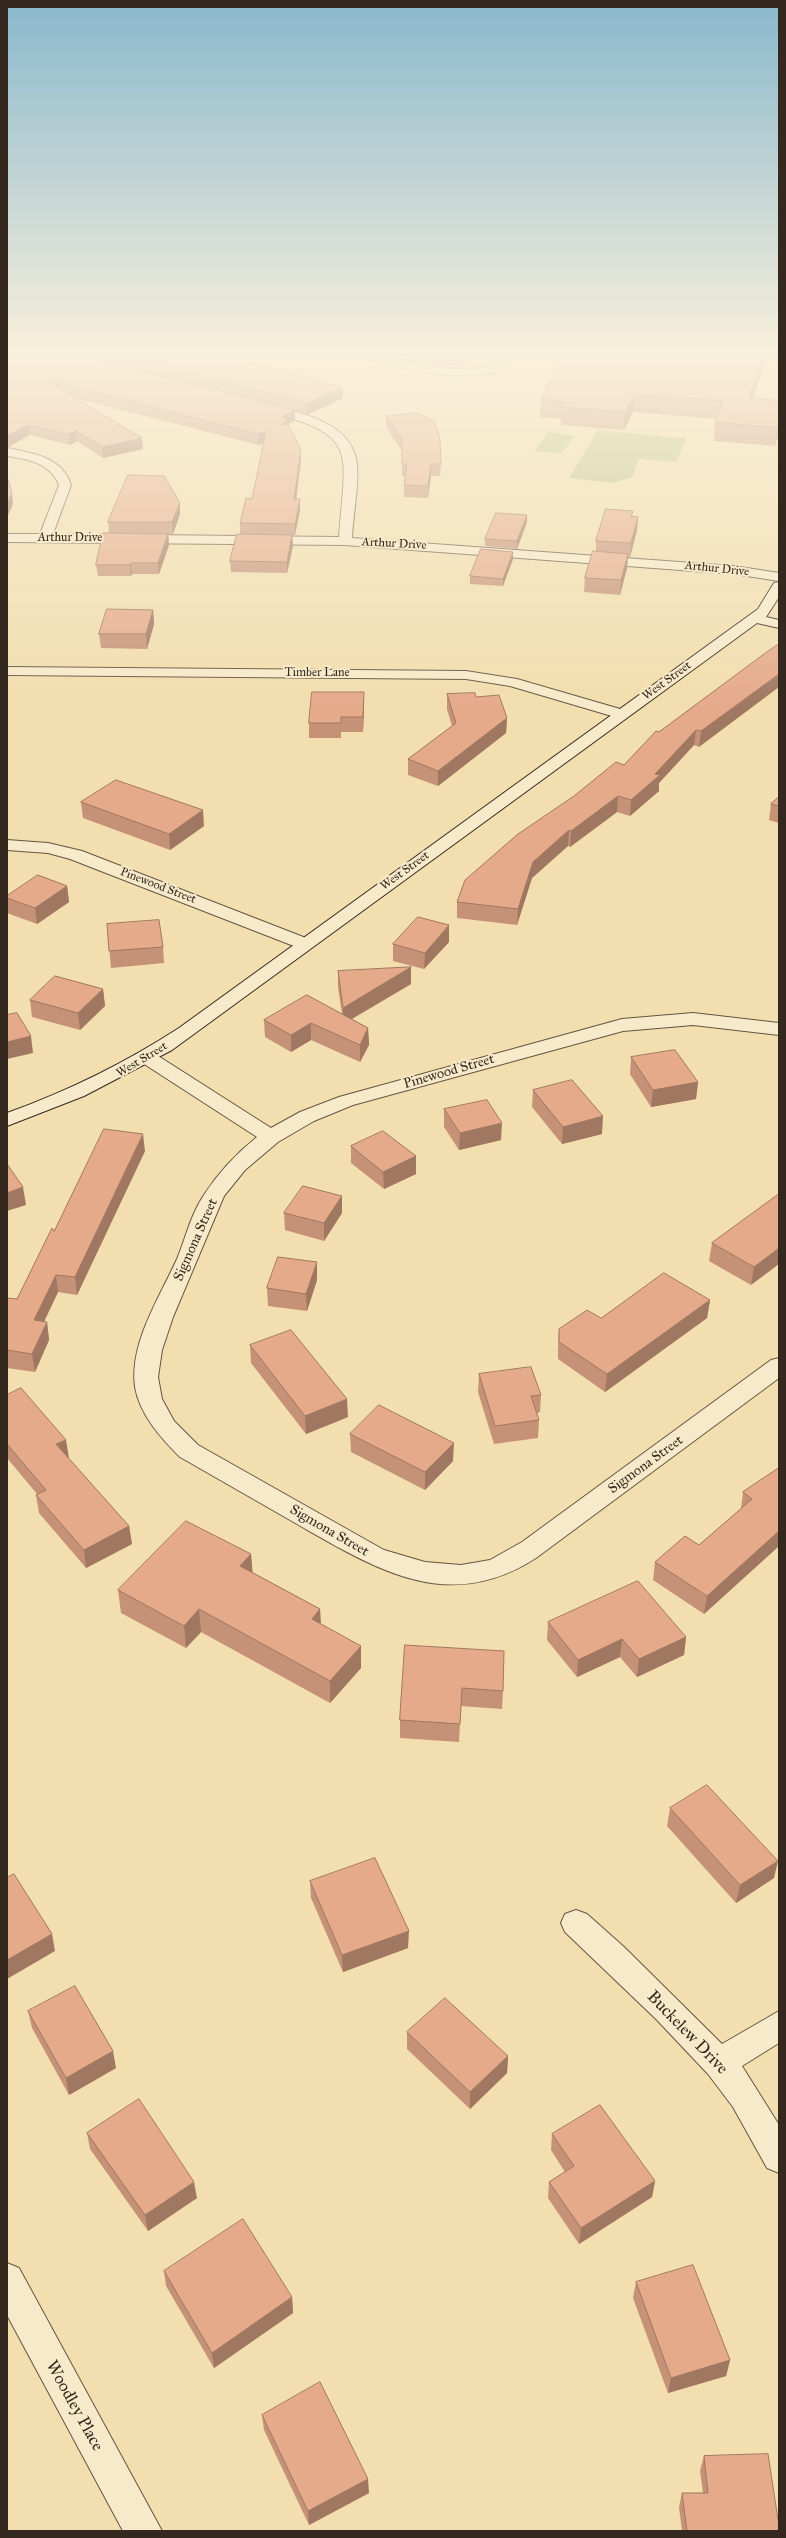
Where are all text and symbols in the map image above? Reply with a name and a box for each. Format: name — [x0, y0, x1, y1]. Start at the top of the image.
street label: Arthur Drive — [38, 531, 102, 545]
street label: Arthur Drive — [361, 535, 427, 553]
street label: Arthur Drive — [684, 558, 750, 580]
street label: West Street — [640, 658, 694, 704]
street label: Timber Lane — [285, 666, 349, 680]
street label: West Street — [378, 848, 432, 894]
street label: Pinewood Street — [118, 865, 198, 907]
street label: West Street — [114, 1039, 170, 1081]
street label: Pinewood Street — [402, 1051, 496, 1093]
street label: Sigmona Street — [170, 1196, 222, 1284]
street label: Sigmona Street — [605, 1432, 687, 1498]
street label: Sigmona Street — [286, 1502, 372, 1560]
street label: Buckelew Drive — [642, 1987, 732, 2079]
street label: Woodley Place — [41, 2357, 107, 2455]

